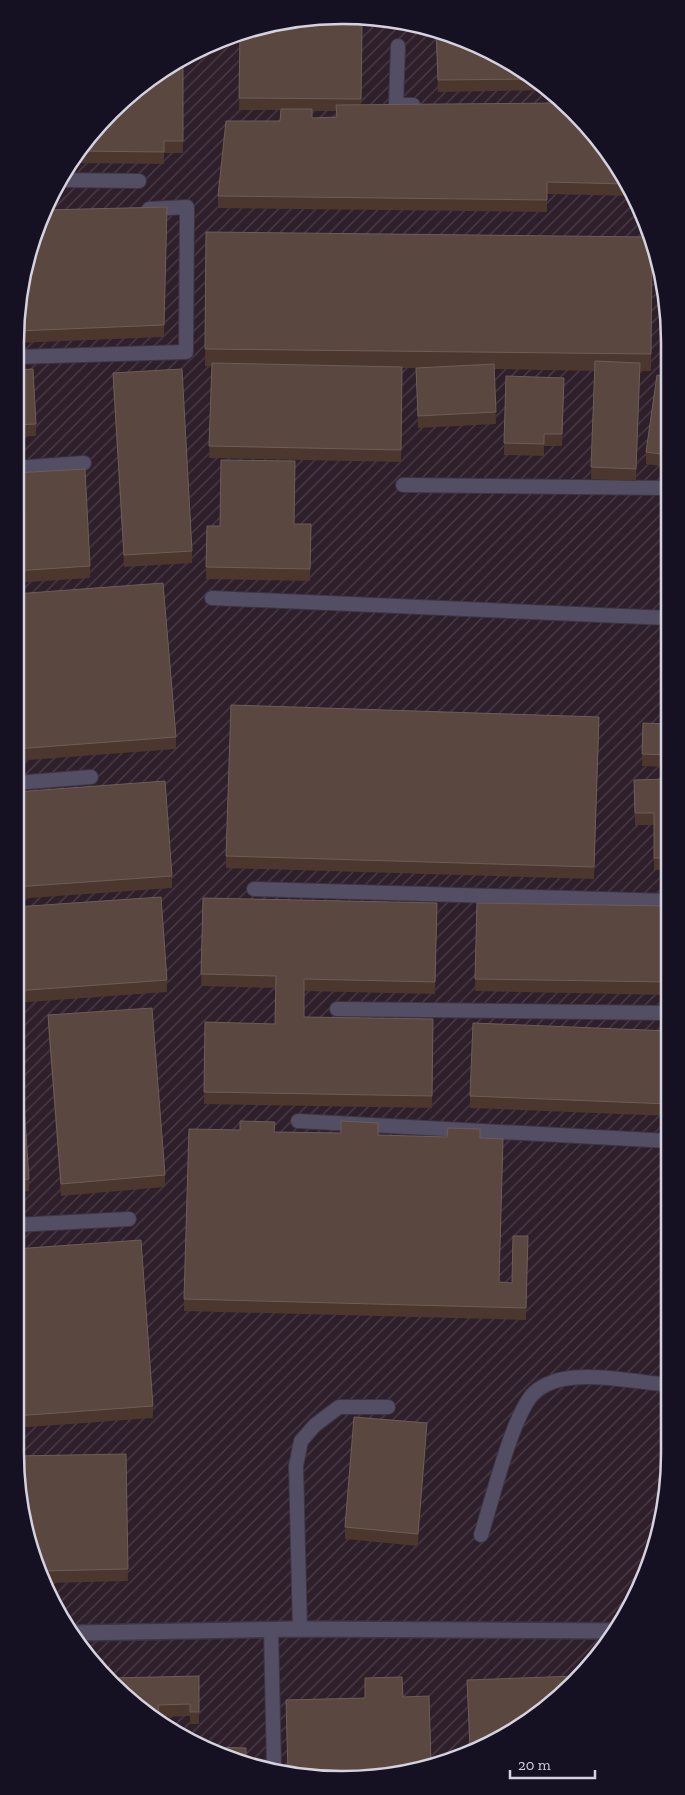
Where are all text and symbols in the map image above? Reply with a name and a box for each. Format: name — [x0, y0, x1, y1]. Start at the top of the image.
scale bar — [510, 1748, 595, 1780]
text: 20 m — [518, 1756, 551, 1774]

